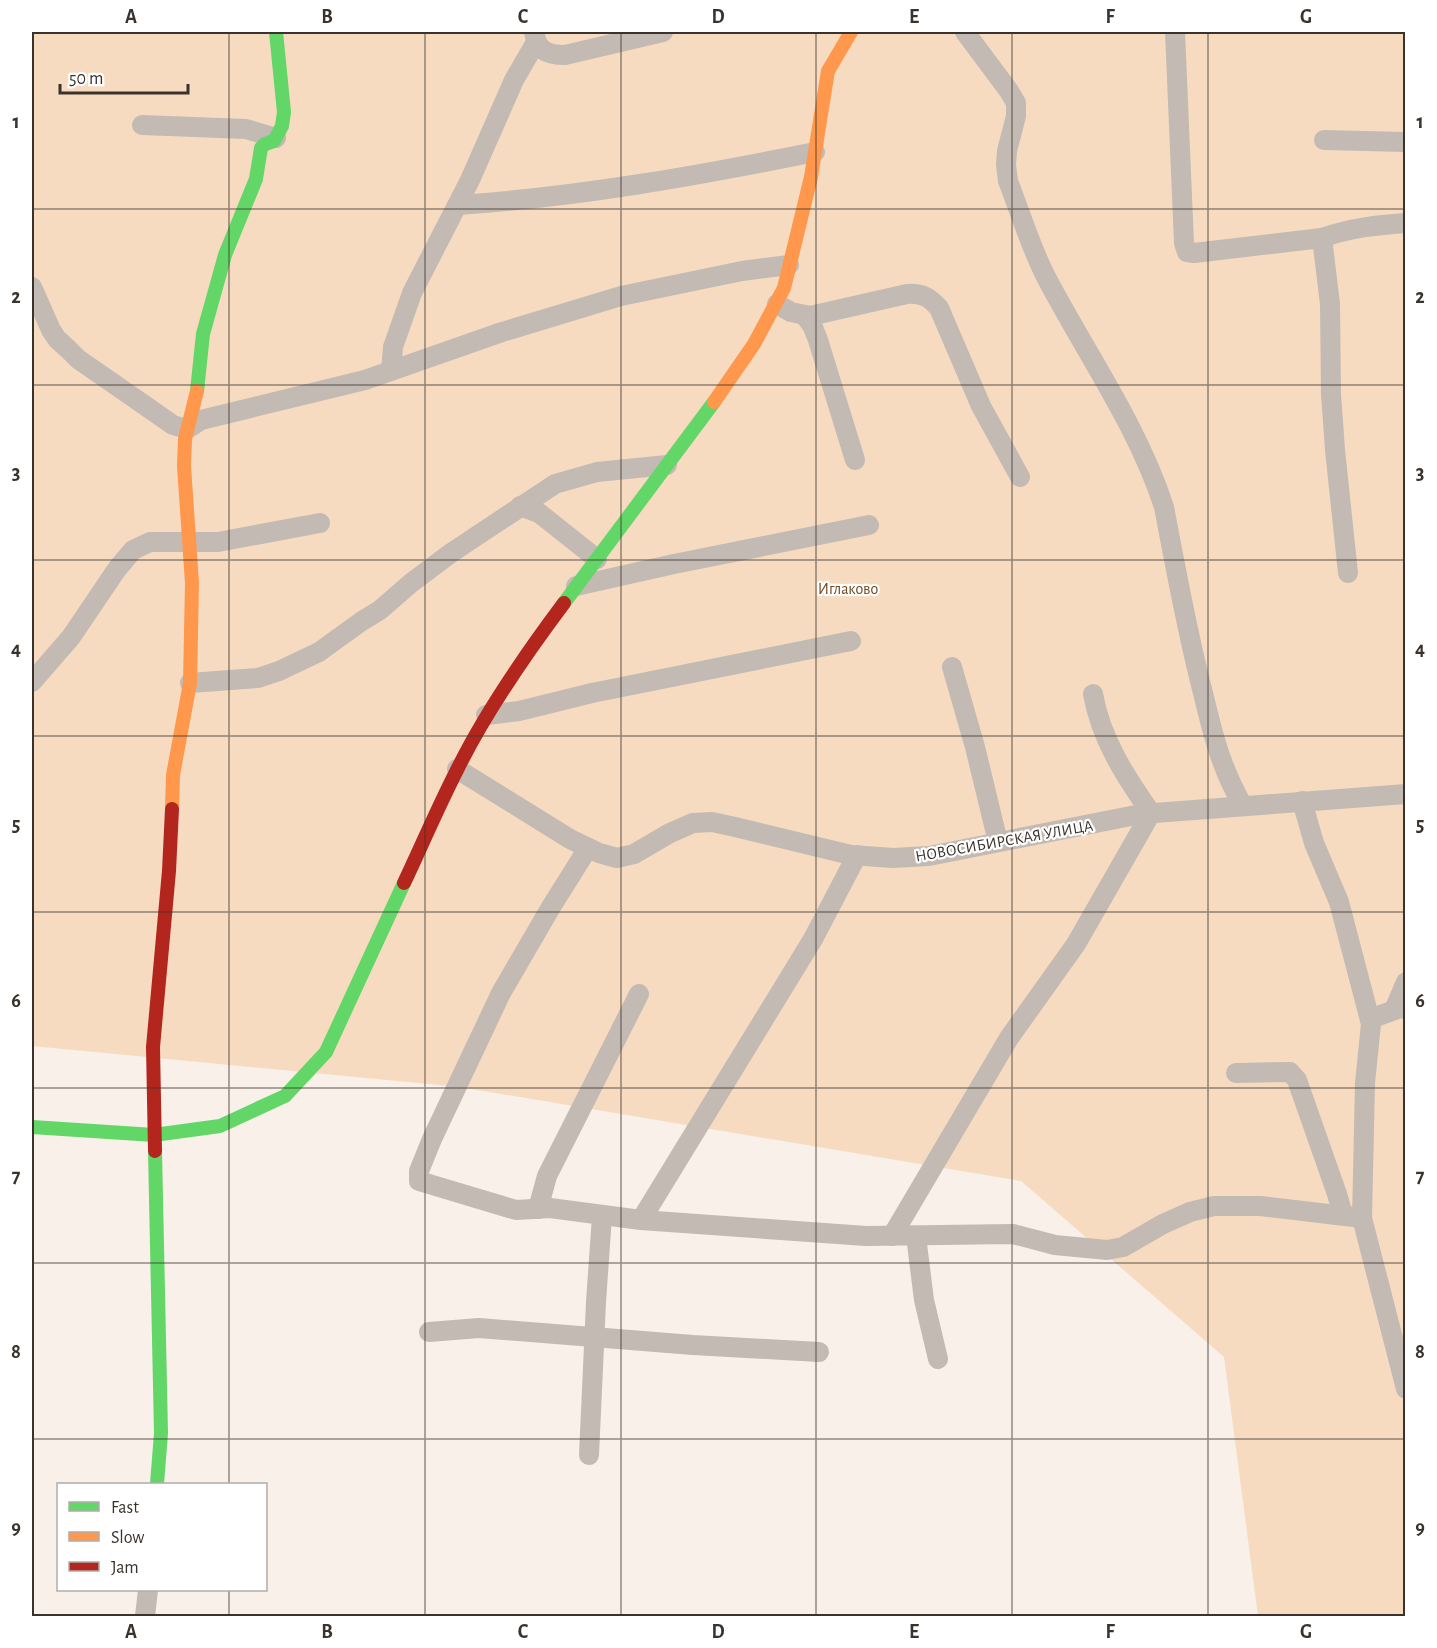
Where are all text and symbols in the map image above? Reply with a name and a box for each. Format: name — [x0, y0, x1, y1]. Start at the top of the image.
text: A — [125, 7, 137, 27]
text: B — [321, 7, 333, 27]
text: C — [518, 7, 529, 27]
text: D — [711, 7, 725, 27]
text: E — [909, 7, 919, 27]
text: F — [1105, 7, 1115, 27]
text: G — [1300, 7, 1312, 27]
scale bar — [60, 57, 188, 95]
text: 50 m — [69, 70, 103, 88]
text: 1 — [12, 112, 20, 132]
text: 1 — [1416, 112, 1424, 132]
text: 2 — [11, 287, 21, 307]
text: 2 — [1415, 287, 1425, 307]
text: 3 — [12, 463, 20, 483]
text: 3 — [1416, 463, 1424, 483]
park label: Иглаково — [818, 581, 878, 597]
text: 4 — [11, 639, 21, 659]
text: 4 — [1415, 639, 1425, 659]
text: 5 — [12, 815, 20, 835]
text: 5 — [1416, 815, 1424, 835]
street label: НОВОСИБИРСКАЯ УЛИЦА — [914, 817, 1095, 865]
text: 6 — [11, 991, 21, 1011]
text: 6 — [1415, 991, 1425, 1011]
text: 7 — [12, 1166, 21, 1186]
text: 7 — [1416, 1166, 1425, 1186]
text: 8 — [11, 1342, 21, 1362]
text: 8 — [1415, 1342, 1425, 1362]
legend — [57, 1483, 267, 1591]
text: Fast — [111, 1499, 139, 1517]
text: 9 — [11, 1518, 21, 1538]
text: 9 — [1415, 1518, 1425, 1538]
text: Slow — [111, 1529, 144, 1547]
text: Jam — [111, 1559, 139, 1577]
text: A — [125, 1622, 137, 1642]
text: B — [321, 1622, 333, 1642]
text: C — [518, 1622, 529, 1642]
text: D — [711, 1622, 725, 1642]
text: E — [909, 1622, 919, 1642]
text: F — [1105, 1622, 1115, 1642]
text: G — [1300, 1622, 1312, 1642]

